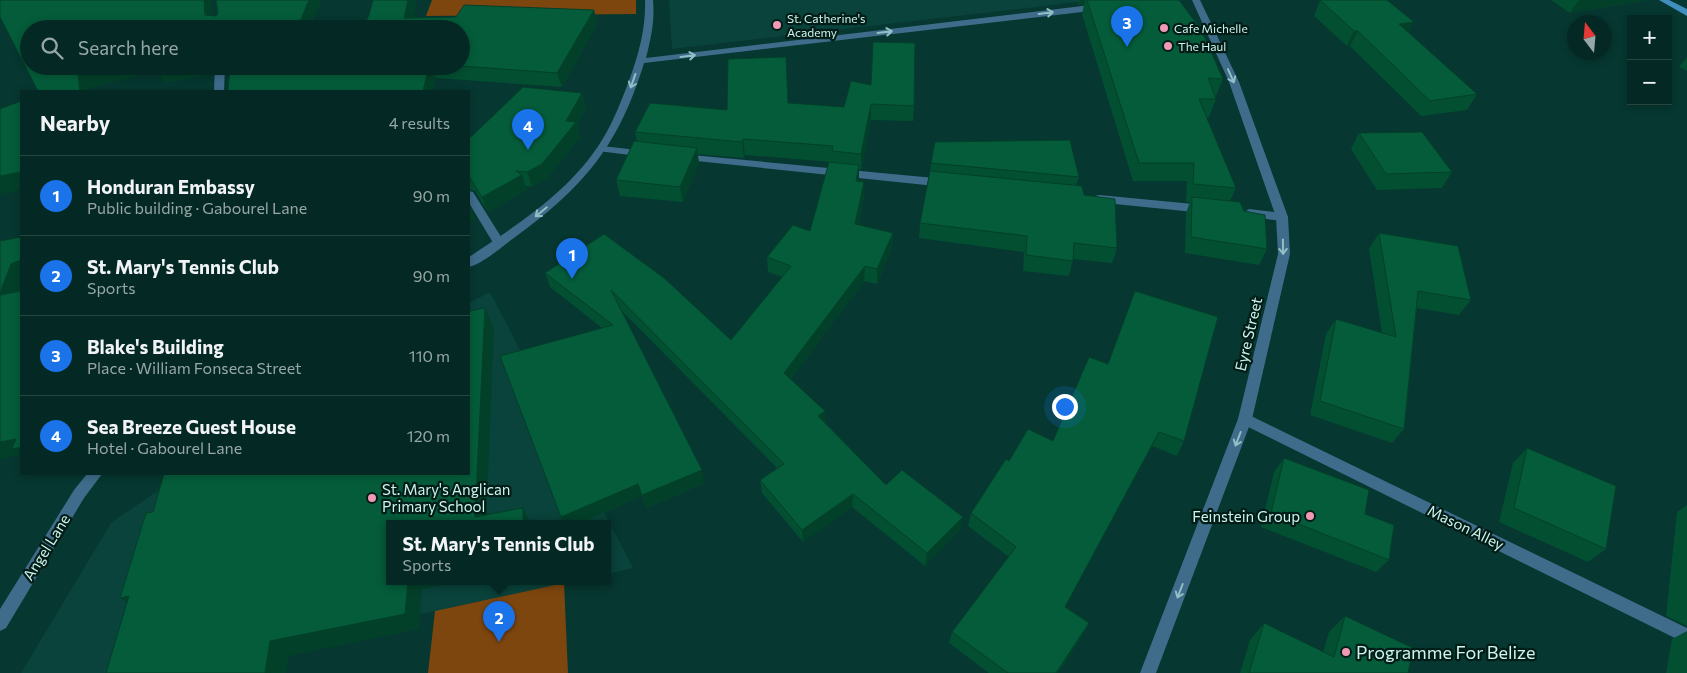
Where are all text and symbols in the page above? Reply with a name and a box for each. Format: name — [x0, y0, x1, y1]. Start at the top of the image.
pin: 3 — [1111, 6, 1143, 47]
one-way arrow — [1038, 8, 1054, 18]
place label: St. Catherine's Academy — [787, 11, 866, 39]
north arrow — [1567, 15, 1612, 60]
map controls — [1627, 15, 1672, 105]
button: + — [1627, 15, 1672, 60]
marker: St. Catherine's Academy — [771, 19, 783, 31]
search box — [20, 20, 470, 75]
place label: Cafe Michelle — [1174, 21, 1248, 35]
marker: Cafe Michelle — [1158, 22, 1170, 34]
one-way arrow — [876, 27, 892, 37]
icon: search — [38, 34, 66, 62]
text: Search here — [78, 36, 178, 59]
place label: The Haul — [1178, 39, 1226, 53]
marker: The Haul — [1162, 40, 1174, 52]
one-way arrow — [680, 51, 696, 61]
button: − — [1627, 60, 1672, 105]
one-way arrow — [1226, 68, 1236, 83]
one-way arrow — [628, 73, 637, 89]
pin: 4 — [512, 109, 544, 150]
text: Nearby — [40, 110, 110, 135]
text: 4 results — [389, 113, 450, 132]
text: Honduran Embassy — [87, 175, 255, 198]
text: 1 — [52, 186, 60, 205]
text: 90 m — [413, 186, 450, 205]
text: Public building · Gabourel Lane — [87, 198, 307, 217]
one-way arrow — [535, 206, 548, 217]
pin: 1 — [556, 238, 588, 279]
one-way arrow — [1278, 239, 1288, 255]
text: St. Mary's Tennis Club — [87, 255, 279, 278]
text: 2 — [51, 266, 61, 285]
text: 90 m — [413, 266, 450, 285]
text: Sports — [87, 278, 136, 297]
street label: Eyre Street — [1231, 295, 1265, 373]
text: Blake's Building — [87, 335, 224, 358]
text: 3 — [51, 346, 61, 365]
text: 110 m — [409, 346, 450, 365]
text: Place · William Fonseca Street — [87, 358, 302, 377]
your location — [1052, 394, 1078, 420]
text: Sea Breeze Guest House — [87, 415, 296, 438]
text: 4 — [51, 426, 61, 445]
text: 120 m — [407, 426, 450, 445]
one-way arrow — [1233, 431, 1242, 446]
text: Hotel · Gabourel Lane — [87, 438, 242, 457]
place label: St. Mary's Anglican Primary School — [382, 480, 510, 515]
marker: St. Mary's Anglican Primary School — [366, 492, 378, 504]
street label: Mason Alley — [1425, 501, 1507, 553]
place label: Feinstein Group — [1192, 507, 1300, 525]
marker: Feinstein Group — [1304, 510, 1316, 522]
street label: Angel Lane — [19, 511, 73, 583]
popup — [386, 520, 611, 585]
text: St. Mary's Tennis Club — [403, 532, 594, 555]
text: Sports — [403, 555, 451, 574]
one-way arrow — [1174, 583, 1184, 598]
pin: 2 — [483, 601, 515, 642]
place label: Programme For Belize — [1356, 641, 1536, 663]
marker: Programme For Belize — [1340, 646, 1352, 658]

